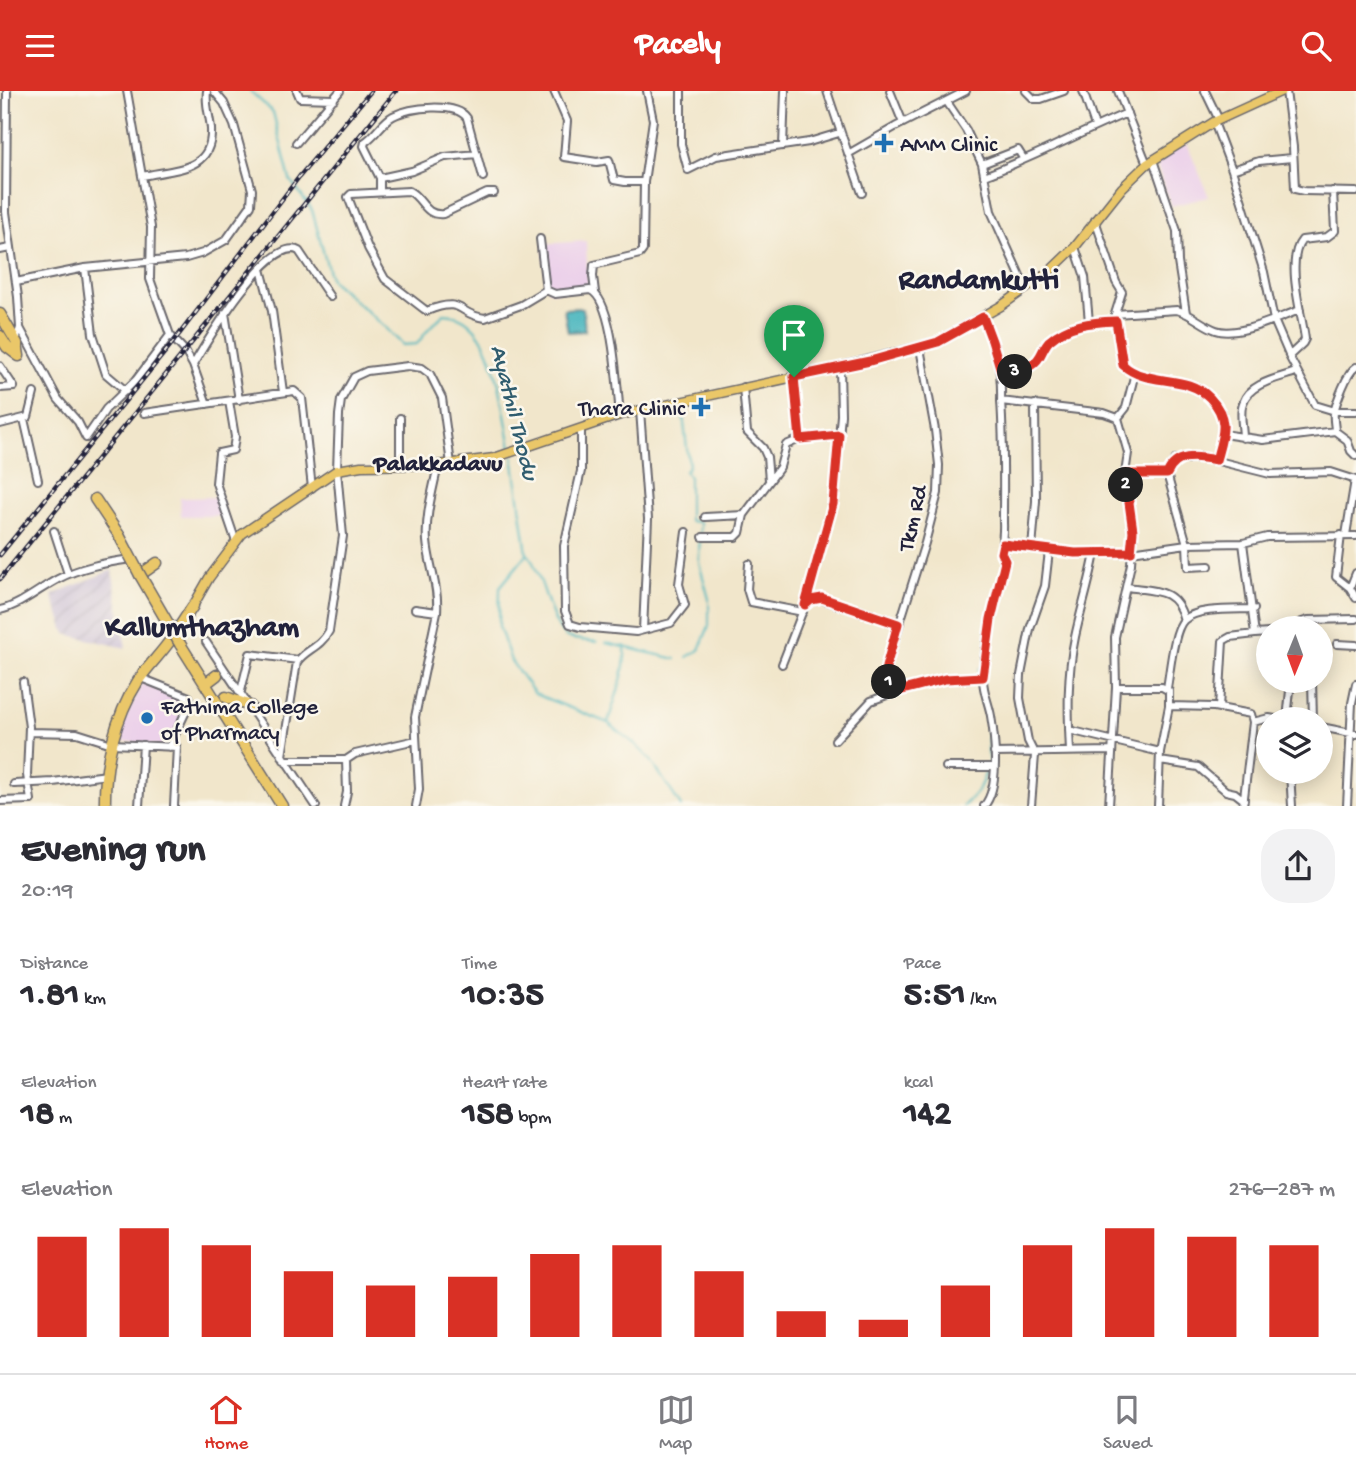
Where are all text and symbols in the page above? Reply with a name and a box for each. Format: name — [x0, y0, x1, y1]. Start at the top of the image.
icon: menu — [21, 27, 59, 65]
text: Pacely — [635, 27, 721, 65]
icon: search — [1297, 27, 1335, 65]
marker: AMM Clinic — [874, 133, 894, 153]
place label: AMM Clinic — [900, 133, 998, 160]
district label: Randamkutti — [898, 265, 1059, 300]
pin — [764, 305, 824, 377]
icon: arrive — [775, 316, 813, 354]
water label: Ayathil Thodu — [482, 342, 544, 485]
pin: 3 — [998, 355, 1032, 389]
text: 3 — [1010, 360, 1019, 383]
place label: Thara Clinic — [576, 397, 686, 424]
marker: Thara Clinic — [691, 397, 711, 417]
district label: Palakkadavu — [371, 451, 503, 480]
pin: 2 — [1108, 467, 1144, 503]
text: 2 — [1121, 473, 1130, 496]
street label: Tkm Rd — [893, 482, 935, 556]
district label: Kallumthazham — [104, 612, 300, 647]
north arrow — [1256, 616, 1334, 693]
map controls — [1256, 616, 1333, 784]
pin: 1 — [872, 665, 906, 699]
text: 1 — [885, 670, 892, 693]
place label: Fathima College of Pharmacy — [160, 695, 319, 748]
button: layers — [1256, 707, 1333, 784]
marker: Fathima College of Pharmacy — [139, 710, 155, 726]
button: share — [1261, 829, 1335, 903]
text: Evening run — [21, 830, 205, 874]
text: 20:19 — [21, 878, 73, 905]
text: Distance — [21, 953, 88, 976]
text: Time — [462, 953, 497, 976]
text: Pace — [904, 953, 941, 976]
text: 1.81 — [21, 976, 79, 1017]
text: 10:35 — [462, 976, 544, 1017]
text: 5:51 — [904, 976, 966, 1017]
text: km — [79, 988, 106, 1011]
text: /km — [966, 988, 997, 1011]
text: Elevation — [21, 1072, 97, 1095]
text: Heart rate — [462, 1072, 547, 1095]
text: kcal — [904, 1072, 933, 1095]
text: 18 — [21, 1095, 54, 1136]
text: 158 — [462, 1095, 514, 1136]
text: 142 — [904, 1095, 952, 1136]
text: m — [54, 1107, 72, 1130]
text: bpm — [514, 1107, 551, 1130]
text: Elevation — [21, 1177, 112, 1204]
text: 276–287 m — [1228, 1177, 1335, 1204]
tab: Home — [204, 1391, 248, 1456]
tab: Map — [657, 1391, 695, 1456]
tab: Saved — [1103, 1391, 1152, 1456]

